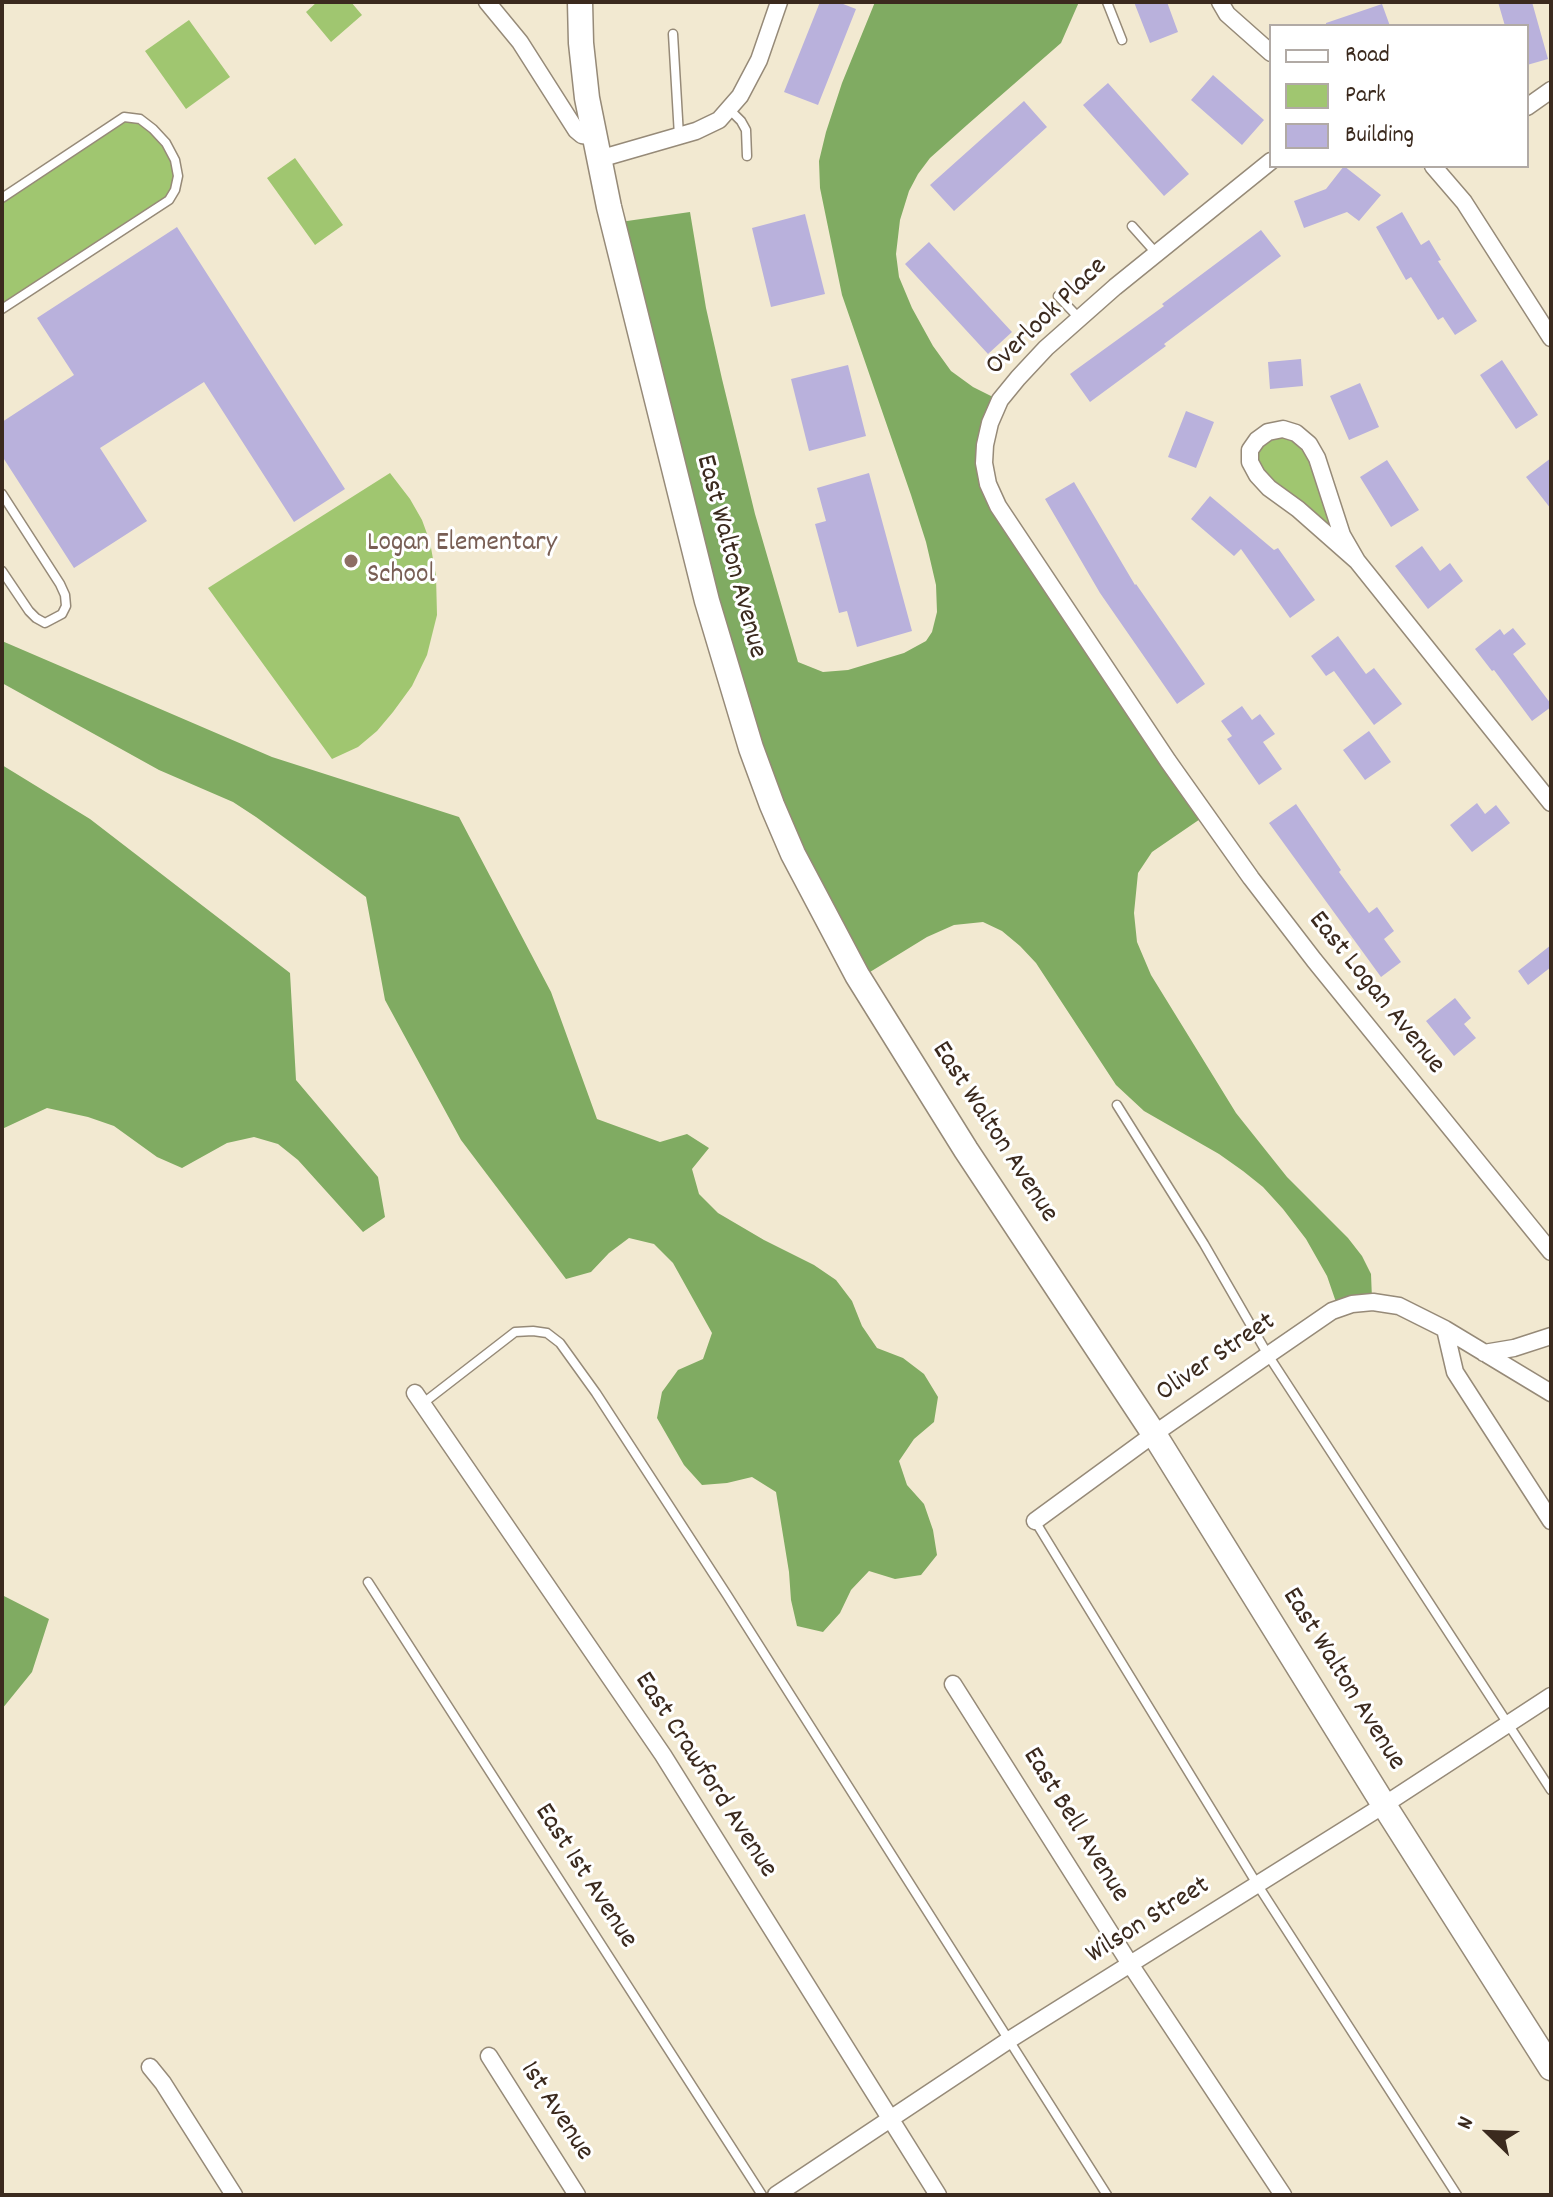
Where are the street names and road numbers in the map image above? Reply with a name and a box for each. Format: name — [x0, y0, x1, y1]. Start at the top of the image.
street label: Overlook Place — [980, 252, 1116, 384]
street label: East Walton Avenue — [686, 452, 772, 662]
street label: East Logan Avenue — [1299, 906, 1451, 1082]
street label: East Walton Avenue — [922, 1036, 1064, 1230]
street label: Oliver Street — [1151, 1307, 1283, 1411]
street label: East Walton Avenue — [1272, 1582, 1412, 1778]
street label: East Crawford Avenue — [625, 1667, 783, 1885]
street label: East Bell Avenue — [1013, 1742, 1135, 1910]
street label: East 1st Avenue — [525, 1798, 643, 1956]
street label: Wilson Street — [1081, 1871, 1217, 1973]
street label: 1st Avenue — [511, 2056, 599, 2168]

